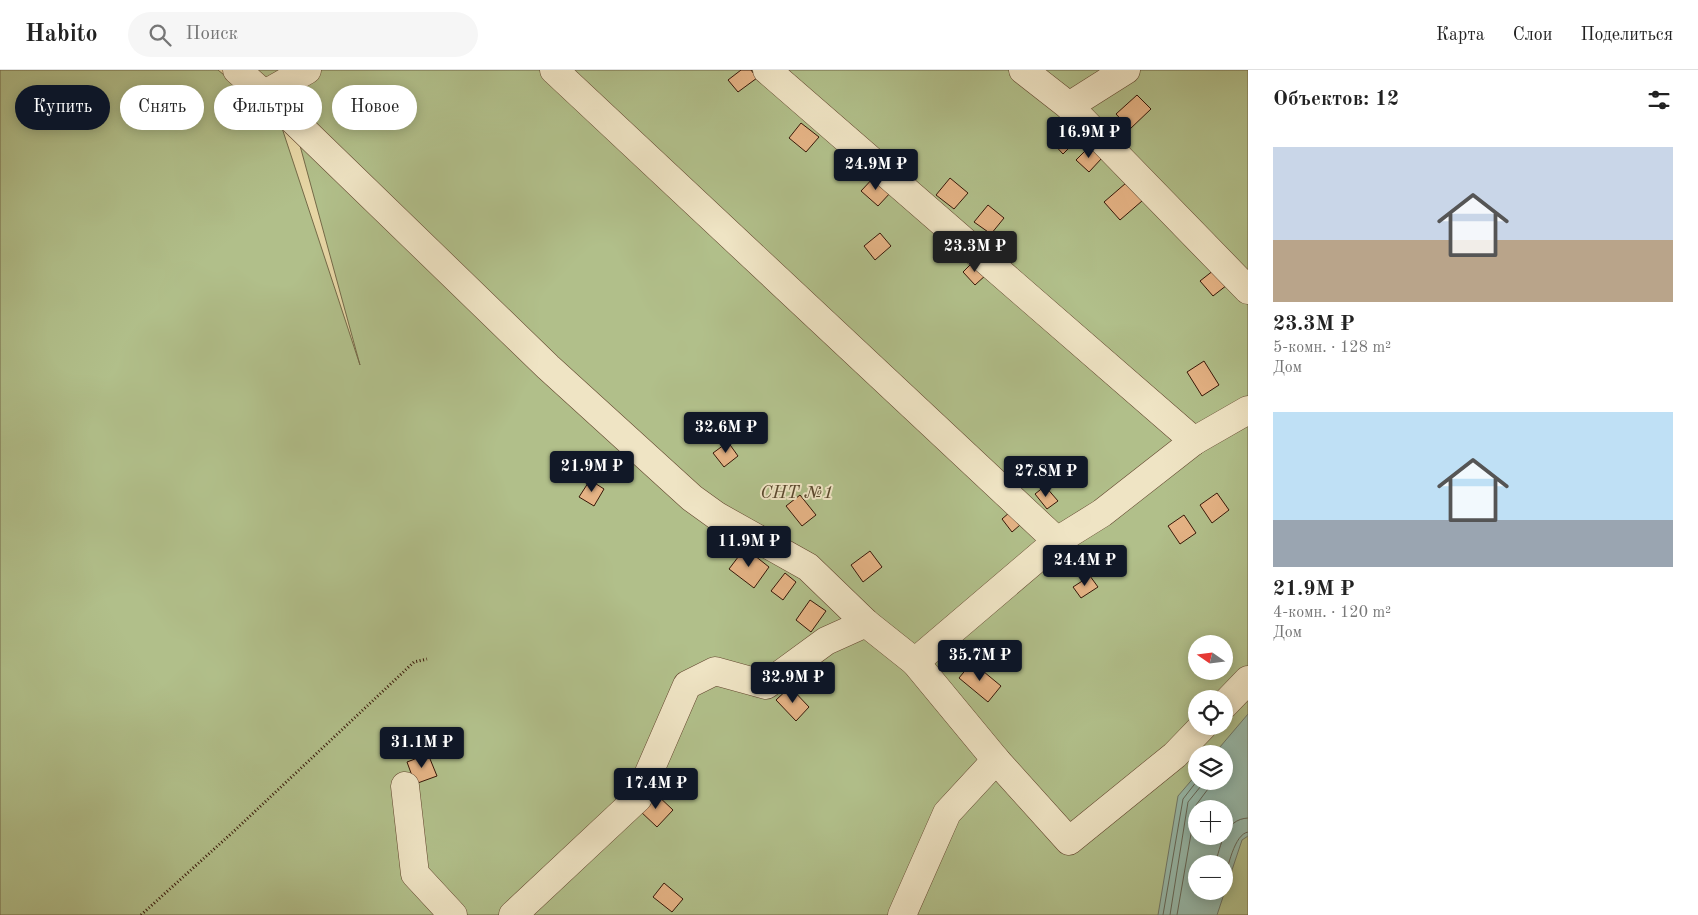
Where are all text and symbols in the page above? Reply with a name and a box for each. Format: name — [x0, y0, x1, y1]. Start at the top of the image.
search box — [128, 12, 478, 57]
icon: search — [146, 21, 174, 49]
text: Habito — [25, 23, 98, 47]
text: Поиск — [186, 25, 238, 44]
text: Карта — [1436, 26, 1485, 44]
text: Слои — [1513, 26, 1552, 44]
text: Поделиться — [1580, 26, 1673, 44]
chip: Купить — [15, 85, 110, 130]
chip: Снять — [120, 85, 204, 130]
chip: Фильтры — [214, 85, 322, 130]
chip: Новое — [332, 85, 417, 130]
icon: filters — [1645, 86, 1673, 114]
text: Объектов: 12 — [1273, 89, 1399, 110]
pin: 16.9M ₽ — [1043, 116, 1135, 159]
text: 16.9M ₽ — [1058, 125, 1120, 141]
pin: 24.9M ₽ — [830, 148, 922, 191]
text: 24.9M ₽ — [845, 157, 907, 173]
icon: home — [1428, 180, 1518, 270]
pin: 23.3M ₽ — [929, 230, 1021, 273]
text: 23.3M ₽ — [944, 239, 1006, 255]
text: 23.3M ₽ — [1273, 314, 1355, 335]
text: 5-комн. · 128 m² — [1273, 340, 1391, 356]
text: Дом — [1273, 360, 1302, 376]
pin: 32.6M ₽ — [680, 412, 772, 454]
text: 32.6M ₽ — [695, 420, 757, 436]
icon: home — [1428, 445, 1518, 535]
pin: 21.9M ₽ — [546, 450, 638, 493]
pin: 27.8M ₽ — [1000, 456, 1092, 498]
text: 21.9M ₽ — [561, 459, 623, 475]
text: 27.8M ₽ — [1015, 464, 1077, 480]
park label: СНТ №1 — [760, 484, 834, 502]
pin: 11.9M ₽ — [703, 526, 795, 568]
text: 11.9M ₽ — [718, 534, 780, 550]
pin: 24.4M ₽ — [1039, 544, 1131, 587]
text: 24.4M ₽ — [1054, 553, 1116, 569]
text: 21.9M ₽ — [1273, 579, 1355, 600]
text: 4-комн. · 120 m² — [1273, 605, 1391, 621]
text: Дом — [1273, 625, 1302, 641]
north arrow — [1188, 635, 1232, 680]
map controls — [1188, 635, 1233, 900]
pin: 35.7M ₽ — [934, 640, 1026, 682]
text: 35.7M ₽ — [949, 648, 1011, 664]
pin: 32.9M ₽ — [747, 662, 839, 704]
text: 32.9M ₽ — [762, 670, 824, 686]
button: locate — [1188, 690, 1233, 735]
pin: 31.1M ₽ — [376, 726, 468, 769]
text: 31.1M ₽ — [391, 735, 453, 751]
button: layers — [1188, 745, 1233, 790]
pin: 17.4M ₽ — [610, 768, 702, 810]
text: 17.4M ₽ — [625, 776, 687, 792]
button: + — [1188, 800, 1233, 845]
button: − — [1188, 855, 1233, 900]

